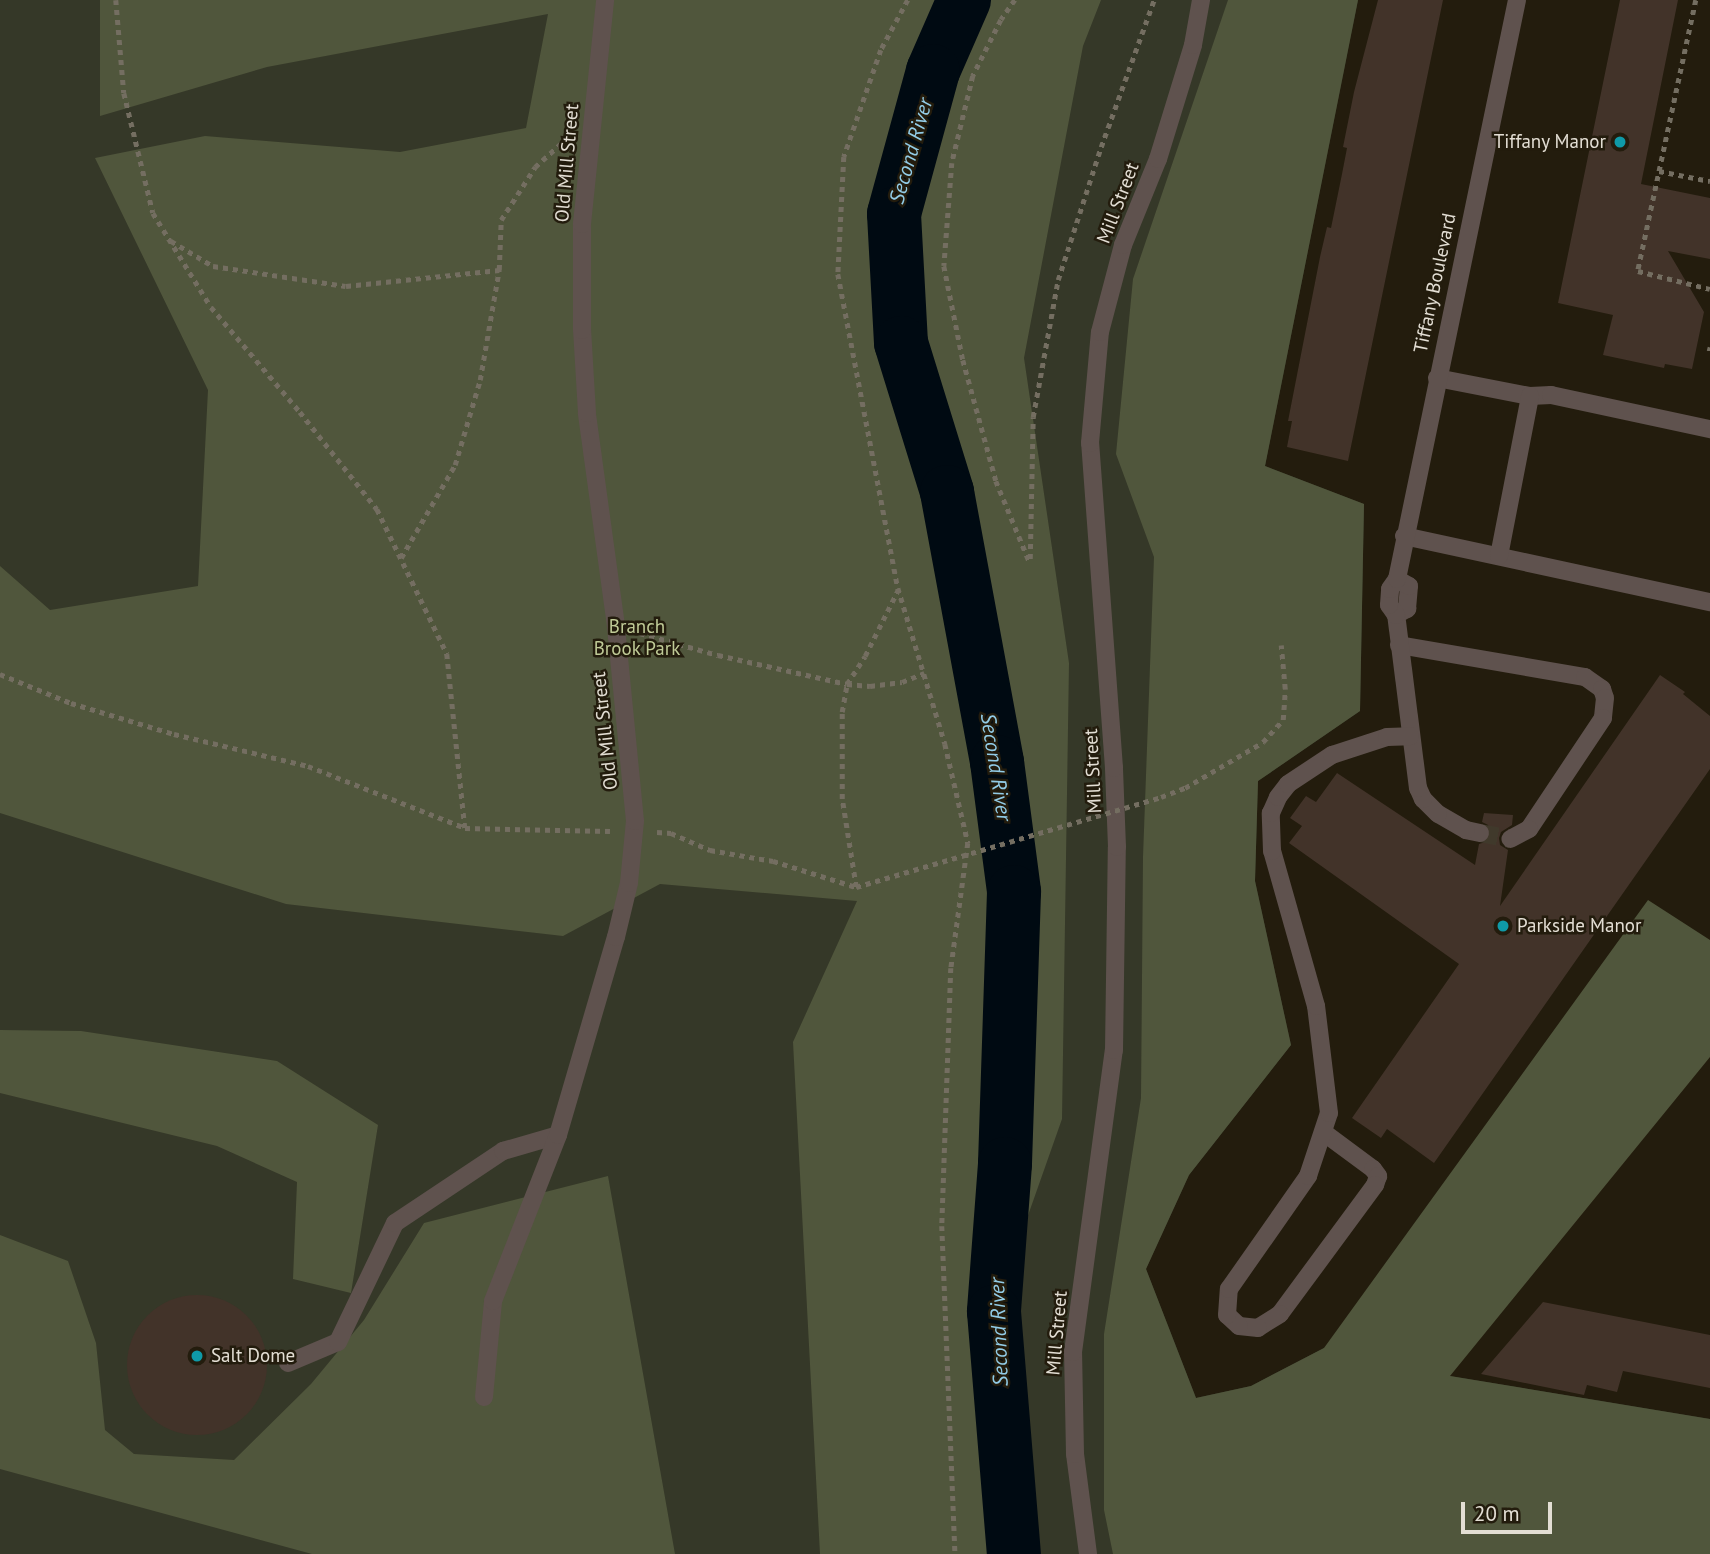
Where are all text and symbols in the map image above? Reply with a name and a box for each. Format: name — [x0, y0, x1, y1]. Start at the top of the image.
water label: Second River — [884, 95, 938, 207]
street label: Old Mill Street — [550, 103, 584, 223]
place label: Tiffany Manor — [1493, 131, 1606, 153]
marker: Tiffany Manor — [1612, 134, 1628, 150]
street label: Mill Street — [1092, 159, 1144, 247]
street label: Tiffany Boulevard — [1409, 211, 1461, 355]
park label: Branch Brook Park — [593, 616, 681, 660]
street label: Old Mill Street — [587, 671, 623, 791]
water label: Second River — [975, 711, 1017, 823]
street label: Mill Street — [1079, 728, 1107, 814]
place label: Parkside Manor — [1517, 915, 1641, 937]
marker: Parkside Manor — [1495, 918, 1511, 934]
water label: Second River — [985, 1277, 1013, 1387]
street label: Mill Street — [1042, 1290, 1072, 1376]
place label: Salt Dome — [211, 1345, 295, 1367]
marker: Salt Dome — [189, 1348, 205, 1364]
scale bar — [1465, 1488, 1556, 1532]
text: 20 m — [1474, 1500, 1520, 1527]

